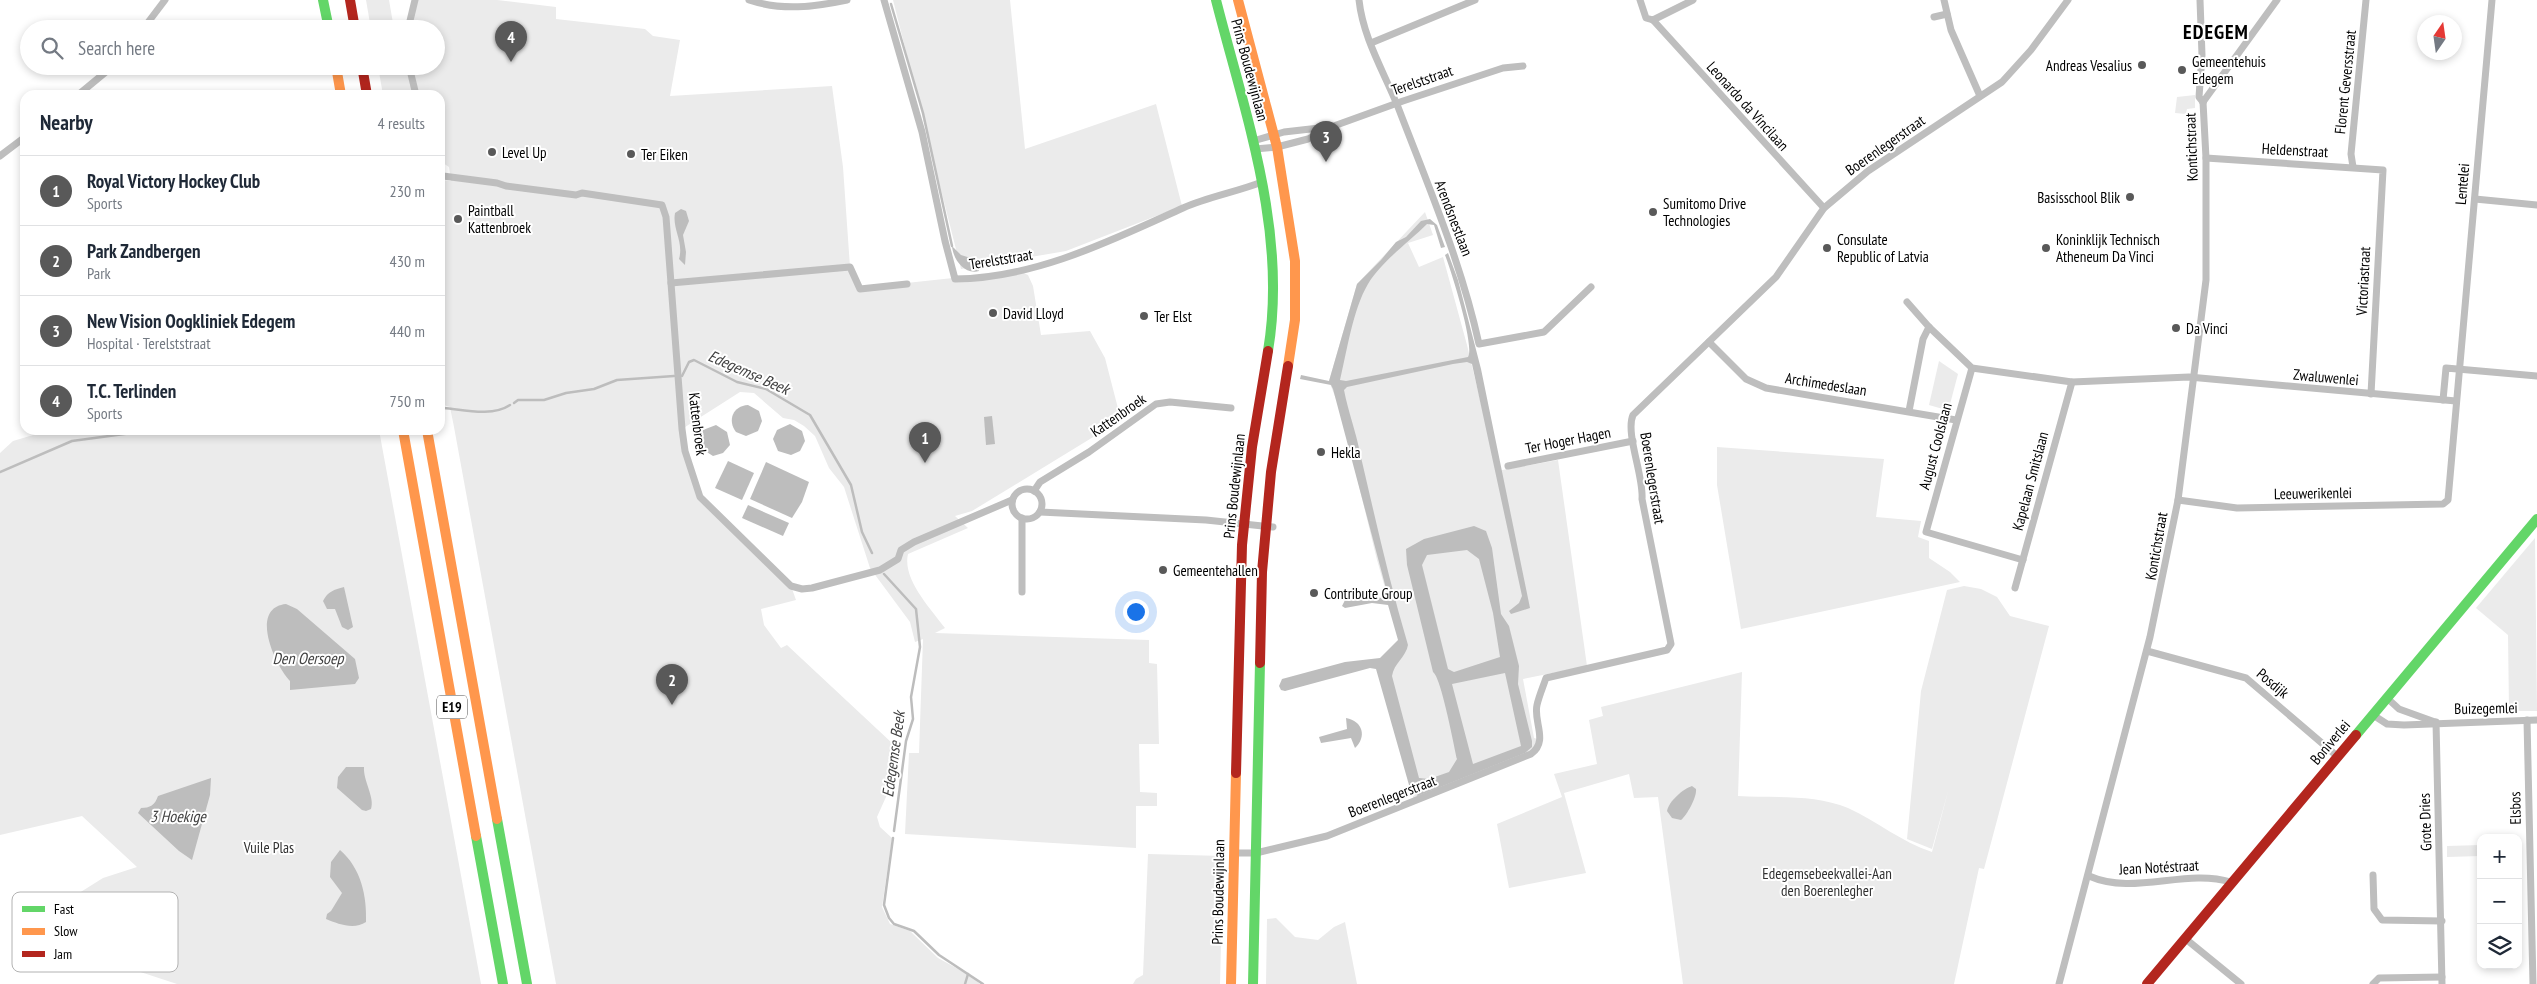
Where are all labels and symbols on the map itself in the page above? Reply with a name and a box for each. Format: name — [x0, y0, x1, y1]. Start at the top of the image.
north arrow — [2417, 15, 2462, 60]
street label: Prins Boudewijnlaan — [1227, 17, 1273, 123]
district label: EDEGEM — [2183, 19, 2249, 45]
pin: 4 — [495, 21, 527, 62]
street label: Florent Geversstraat — [2330, 29, 2360, 135]
place label: Gemeentehuis Edegem — [2192, 52, 2266, 88]
place label: Andreas Vesalius — [2046, 56, 2132, 75]
street label: Leonardo da Vincilaan — [1703, 57, 1793, 155]
marker: Andreas Vesalius — [2136, 59, 2148, 71]
street label: Terelststraat — [1389, 61, 1455, 99]
marker: Gemeentehuis Edegem — [2176, 64, 2188, 76]
street label: Boerenlegerstraat — [1842, 111, 1928, 179]
street label: Kontichstraat — [2180, 112, 2202, 182]
pin: 3 — [1310, 121, 1342, 162]
street label: Heldenstraat — [2261, 139, 2329, 161]
place label: Level Up — [502, 143, 547, 162]
place label: Ter Eiken — [641, 145, 688, 164]
marker: Level Up — [486, 146, 498, 158]
marker: Ter Eiken — [625, 148, 637, 160]
street label: Lentelei — [2451, 163, 2473, 205]
street label: Arendsnestlaan — [1431, 177, 1477, 259]
place label: Basisschool Blik — [2037, 188, 2120, 207]
marker: Basisschool Blik — [2124, 191, 2136, 203]
place label: Sumitomo Drive Technologies — [1663, 194, 1746, 230]
place label: Paintball Kattenbroek — [468, 201, 531, 237]
marker: Sumitomo Drive Technologies — [1647, 206, 1659, 218]
marker: Paintball Kattenbroek — [452, 213, 464, 225]
place label: Consulate Republic of Latvia — [1837, 230, 1929, 266]
place label: Koninklijk Technisch Atheneum Da Vinci — [2056, 230, 2160, 266]
marker: Consulate Republic of Latvia — [1821, 242, 1833, 254]
marker: Koninklijk Technisch Atheneum Da Vinci — [2040, 242, 2052, 254]
street label: Terelststraat — [968, 245, 1034, 273]
street label: Victoriastraat — [2352, 246, 2374, 317]
place label: David Lloyd — [1003, 304, 1064, 323]
marker: David Lloyd — [987, 307, 999, 319]
place label: Ter Elst — [1154, 307, 1192, 326]
marker: Ter Elst — [1138, 310, 1150, 322]
place label: Da Vinci — [2186, 319, 2228, 338]
marker: Da Vinci — [2170, 322, 2182, 334]
water label: Edegemse Beek — [705, 345, 794, 399]
street label: Zwaluwenlei — [2293, 365, 2359, 389]
street label: Archimedeslaan — [1784, 368, 1868, 400]
street label: Kattenbroek — [1087, 389, 1149, 441]
street label: Kattenbroek — [685, 392, 711, 457]
street label: August Coolslaan — [1914, 401, 1956, 491]
pin: 1 — [909, 422, 941, 463]
street label: Ter Hoger Hagen — [1524, 422, 1612, 458]
street label: Kapelaan Smitslaan — [2008, 429, 2052, 533]
street label: Boerenlegerstraat — [1636, 431, 1670, 525]
street label: Prins Boudewijnlaan — [1219, 433, 1249, 539]
place label: Hekla — [1331, 443, 1361, 462]
marker: Hekla — [1315, 446, 1327, 458]
street label: Leeuwerikenlei — [2274, 483, 2352, 503]
street label: Kontichstraat — [2141, 511, 2171, 581]
place label: Gemeentehallen — [1173, 561, 1258, 580]
marker: Gemeentehallen — [1157, 564, 1169, 576]
place label: Contribute Group — [1324, 584, 1412, 603]
marker: Contribute Group — [1308, 587, 1320, 599]
your location — [1123, 599, 1149, 625]
water label: Den Oersoep — [272, 648, 345, 668]
pin: 2 — [656, 664, 688, 705]
street label: Posdijk — [2253, 664, 2293, 702]
road number: E19 — [437, 696, 467, 719]
street label: Buizegemlei — [2454, 698, 2518, 718]
water label: Edegemse Beek — [877, 708, 909, 798]
street label: Boniverlei — [2306, 716, 2354, 768]
street label: Boerenlegerstraat — [1345, 771, 1439, 821]
street label: Elsbos — [2505, 791, 2525, 825]
street label: Grote Dries — [2414, 793, 2436, 851]
water label: 3 Hoekige — [150, 806, 207, 826]
park label: Vuile Plas — [243, 838, 294, 857]
street label: Prins Boudewijnlaan — [1208, 839, 1228, 945]
street label: Jean Notéstraat — [2118, 855, 2199, 879]
park label: Edegemsebeekvallei-Aan den Boerenlegher — [1762, 864, 1892, 900]
legend — [12, 892, 178, 972]
text: Fast — [54, 900, 74, 918]
text: Slow — [54, 922, 78, 940]
text: Jam — [53, 945, 72, 963]

